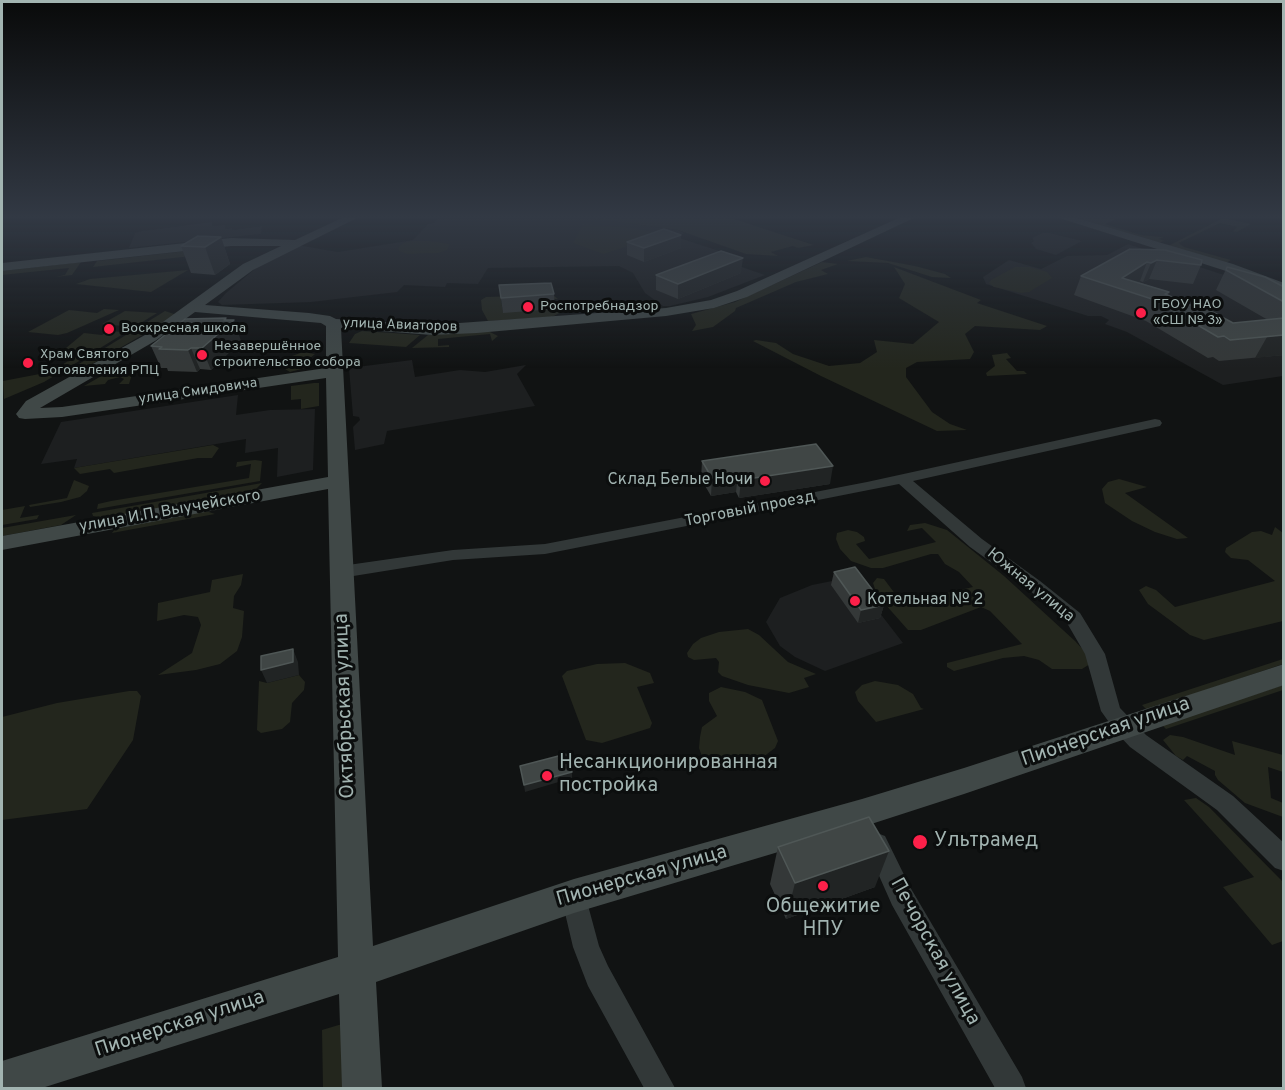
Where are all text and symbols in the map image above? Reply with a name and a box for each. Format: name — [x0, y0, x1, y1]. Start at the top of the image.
place label: ГБОУ НАО «СШ № 3» — [1153, 297, 1223, 330]
place label: Роспотребнадзор — [540, 299, 659, 315]
marker: Роспотребнадзор — [521, 300, 535, 314]
marker: ГБОУ НАО «СШ № 3» — [1134, 306, 1148, 320]
street label: улица Авиаторов — [342, 316, 458, 336]
place label: Воскресная школа — [121, 321, 246, 337]
marker: Воскресная школа — [102, 322, 116, 336]
place label: Незавершённое строительство собора — [214, 339, 361, 372]
place label: Храм Святого Богоявления РПЦ — [40, 347, 159, 380]
marker: Незавершённое строительство собора — [195, 348, 209, 362]
marker: Храм Святого Богоявления РПЦ — [21, 356, 35, 370]
street label: улица Смидовича — [138, 375, 258, 409]
place label: Склад Белые Ночи — [607, 471, 753, 491]
marker: Склад Белые Ночи — [758, 474, 772, 488]
street label: улица И.П. Выучейского — [78, 487, 262, 537]
street label: Торговый проезд — [683, 488, 817, 532]
street label: Южная улица — [982, 545, 1078, 627]
place label: Котельная № 2 — [867, 591, 983, 611]
marker: Котельная № 2 — [848, 594, 862, 608]
street label: Октябрьская улица — [331, 613, 361, 799]
street label: Пионерская улица — [1019, 693, 1193, 773]
place label: Несанкционированная постройка — [559, 752, 778, 799]
marker: Несанкционированная постройка — [540, 769, 554, 783]
place label: Ультрамед — [934, 830, 1038, 854]
marker: Ультрамед — [911, 833, 929, 851]
street label: Пионерская улица — [554, 841, 730, 913]
street label: Печорская улица — [884, 874, 984, 1030]
marker: Общежитие НПУ — [816, 879, 830, 893]
place label: Общежитие НПУ — [766, 896, 880, 943]
street label: Пионерская улица — [92, 986, 268, 1064]

